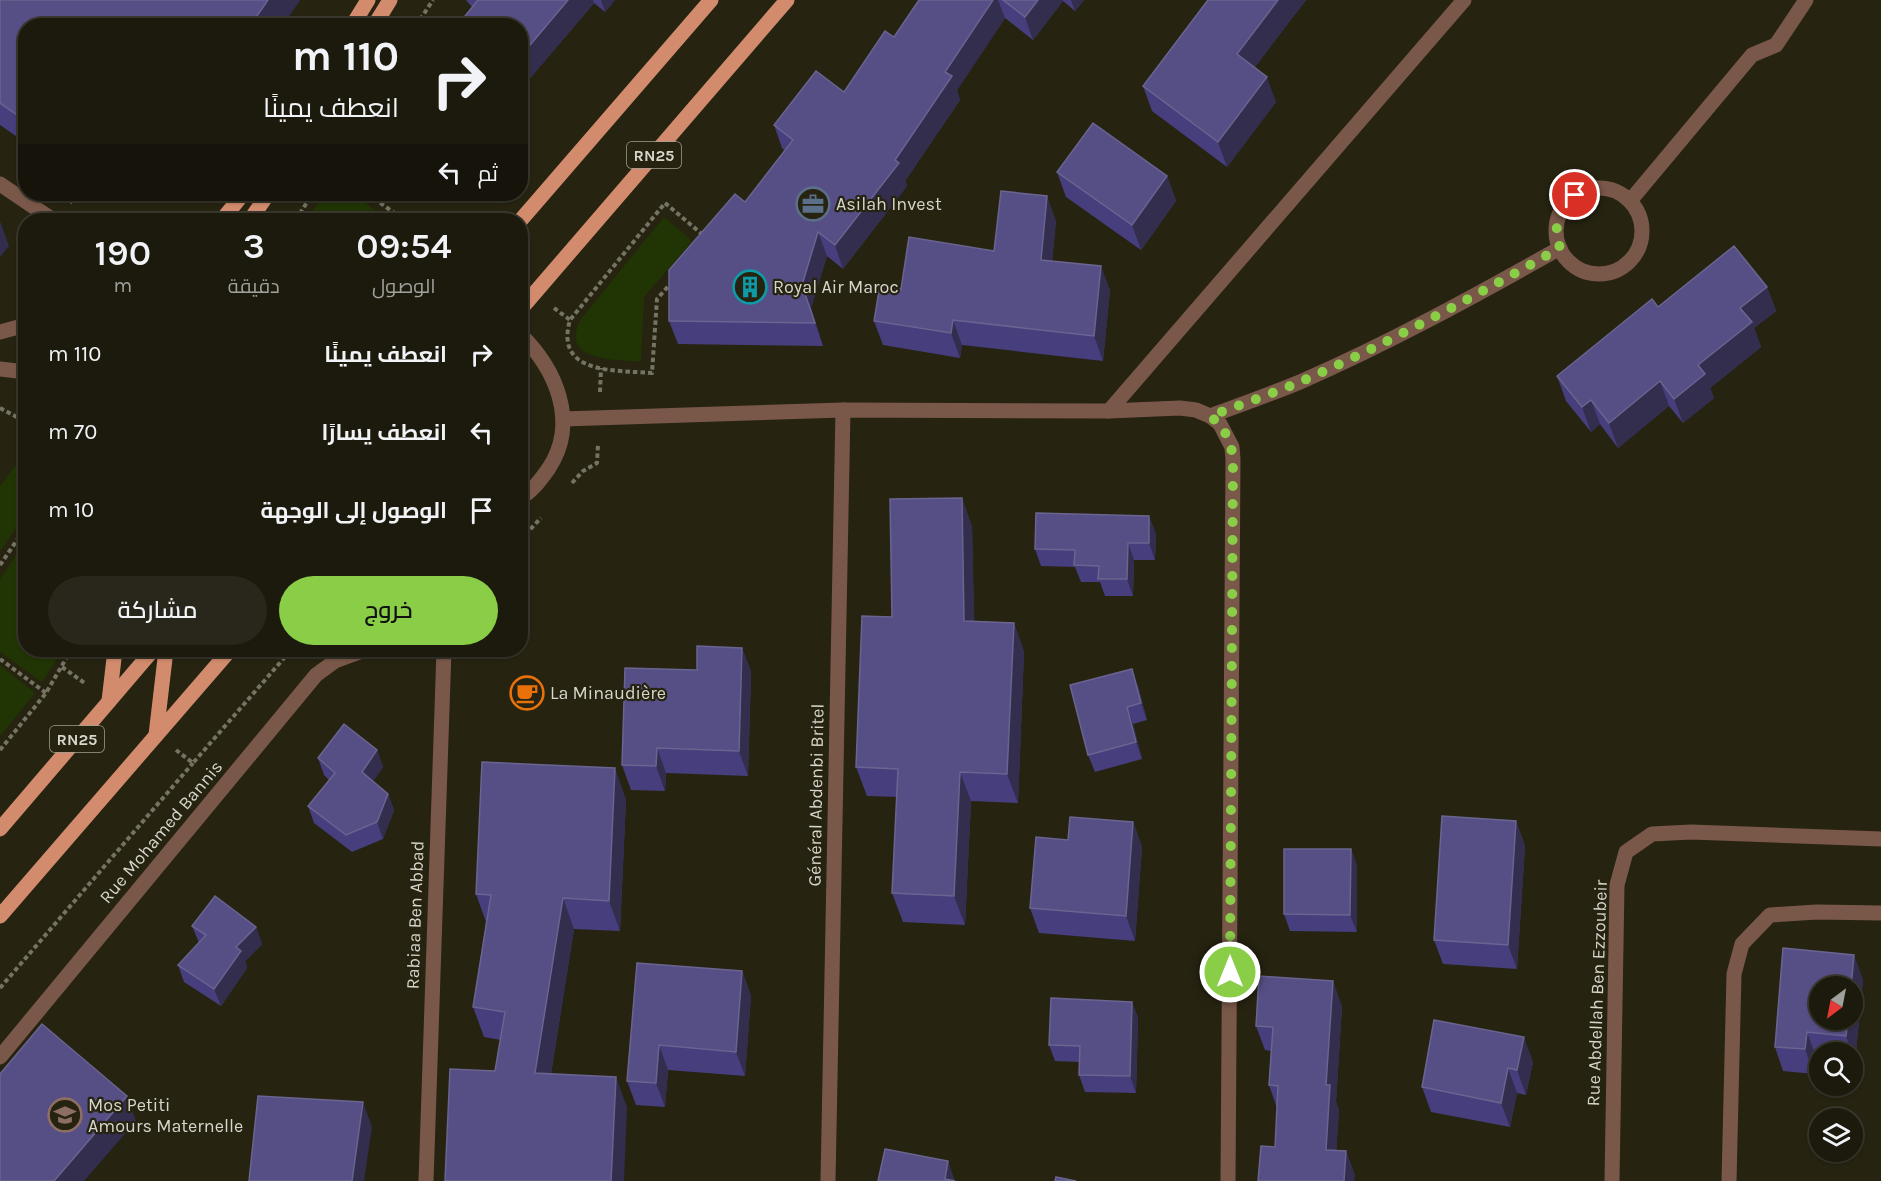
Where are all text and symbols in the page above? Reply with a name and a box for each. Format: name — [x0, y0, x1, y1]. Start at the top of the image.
text: 110 m — [292, 31, 399, 81]
icon: right — [420, 42, 498, 120]
text: انعطف يمينًا — [263, 92, 399, 124]
road number: RN25 — [627, 142, 681, 168]
icon: left — [433, 156, 466, 189]
text: ثم — [478, 161, 498, 187]
pin — [1549, 169, 1600, 220]
icon: arrive — [1558, 178, 1591, 211]
office icon: Asilah Invest — [795, 186, 831, 222]
place label: Asilah Invest — [836, 193, 942, 215]
text: 3 — [243, 225, 265, 267]
text: 09:54 — [356, 225, 451, 267]
text: 190 — [95, 232, 151, 274]
building icon: Royal Air Maroc — [732, 269, 768, 305]
text: m — [113, 274, 132, 297]
text: دقيقة — [228, 275, 280, 298]
text: الوصول — [372, 275, 436, 298]
place label: Royal Air Maroc — [773, 276, 899, 298]
icon: right — [465, 338, 498, 371]
text: 110 m — [48, 341, 101, 367]
text: انعطف يمينًا — [324, 342, 447, 368]
icon: left — [465, 416, 498, 449]
text: 70 m — [48, 419, 97, 445]
text: انعطف يسارًا — [321, 420, 447, 446]
icon: arrive — [465, 494, 498, 527]
text: 10 m — [48, 497, 94, 523]
text: الوصول إلى الوجهة — [261, 498, 447, 524]
button: مشاركة — [48, 576, 267, 645]
button: خروج — [279, 576, 498, 645]
cafe icon: La Minaudière — [509, 675, 545, 711]
place label: La Minaudière — [550, 682, 666, 704]
street label: Général Abdenbi Britel — [803, 703, 829, 887]
road number: RN25 — [50, 726, 104, 752]
street label: Rue Mohamed Bannis — [95, 756, 227, 908]
street label: Rabiaa Ben Abbad — [401, 840, 429, 990]
street label: Rue Abdellah Ben Ezzoubeir — [1582, 879, 1612, 1107]
position arrow — [1198, 940, 1262, 1004]
north arrow — [1809, 976, 1863, 1030]
map controls — [1809, 976, 1863, 1162]
button: search — [1809, 1042, 1863, 1096]
place label: Mos Petiti Amours Maternelle — [88, 1094, 243, 1137]
school or university icon: Mos Petiti Amours Maternelle — [47, 1097, 83, 1133]
button: layers — [1809, 1108, 1863, 1162]

